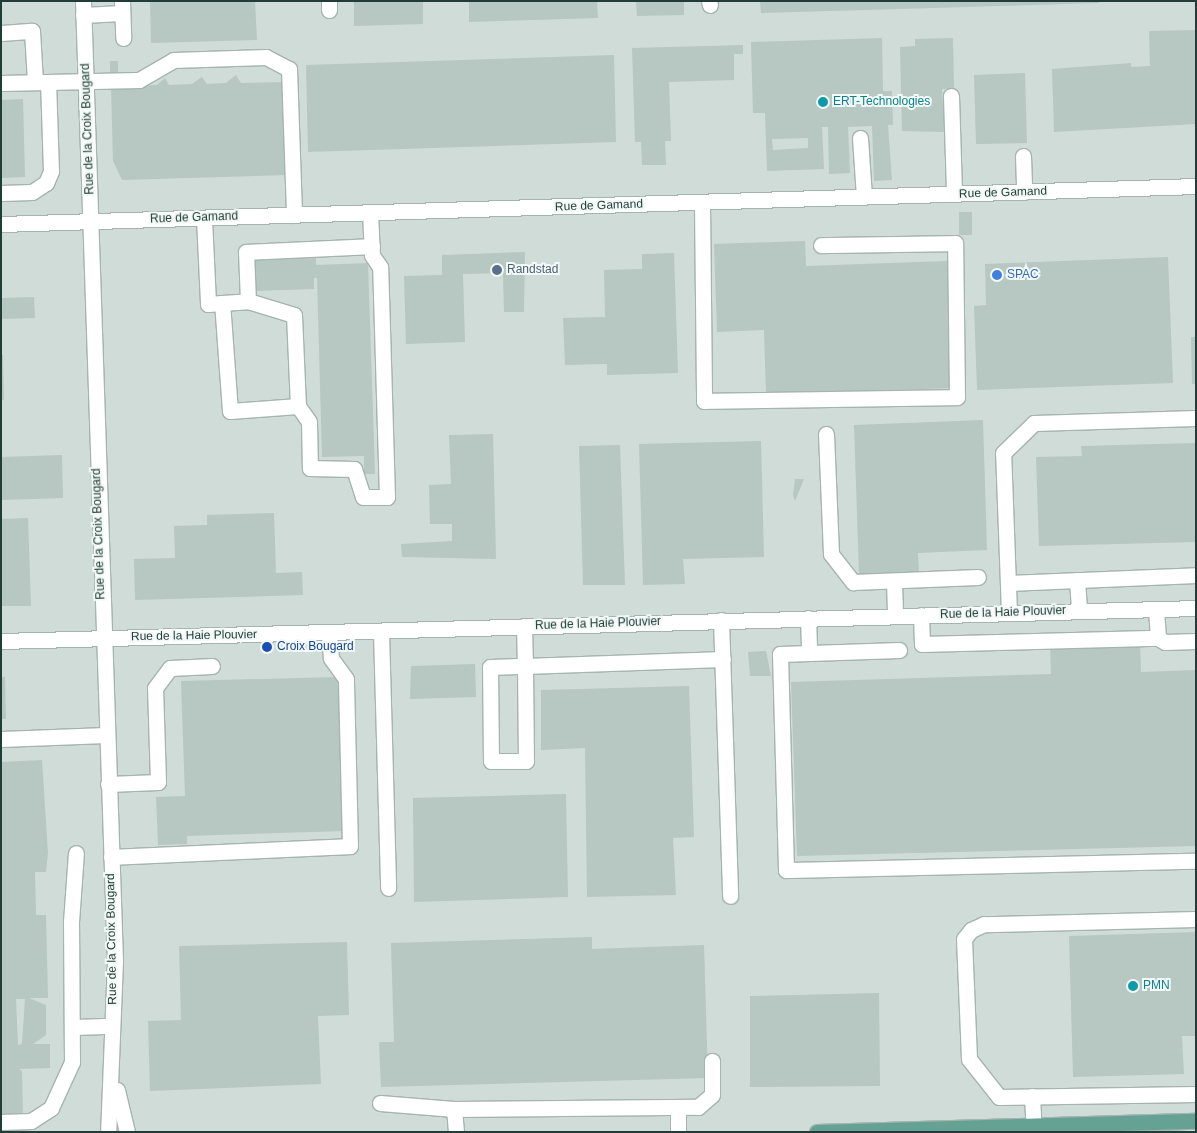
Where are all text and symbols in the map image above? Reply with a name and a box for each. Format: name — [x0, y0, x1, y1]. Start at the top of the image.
street label: Rue de la Croix Bougard — [79, 63, 97, 195]
place label: ERT-Technologies — [833, 95, 930, 109]
marker: ERT-Technologies — [817, 96, 829, 108]
street label: Rue de Gamand — [959, 184, 1047, 202]
street label: Rue de Gamand — [555, 197, 643, 215]
street label: Rue de Gamand — [150, 209, 238, 227]
place label: Randstad — [507, 263, 558, 277]
marker: Randstad — [491, 264, 503, 276]
place label: SPAC — [1007, 268, 1039, 282]
marker: SPAC — [991, 269, 1003, 281]
street label: Rue de la Croix Bougard — [90, 468, 108, 600]
street label: Rue de la Haie Plouvier — [940, 604, 1066, 622]
street label: Rue de la Haie Plouvier — [535, 615, 661, 633]
street label: Rue de la Haie Plouvier — [131, 628, 257, 644]
place label: Croix Bougard — [277, 640, 354, 654]
marker: Croix Bougard — [261, 641, 273, 653]
street label: Rue de la Croix Bougard — [104, 873, 120, 1005]
place label: PMN — [1143, 979, 1170, 993]
marker: PMN — [1127, 980, 1139, 992]

